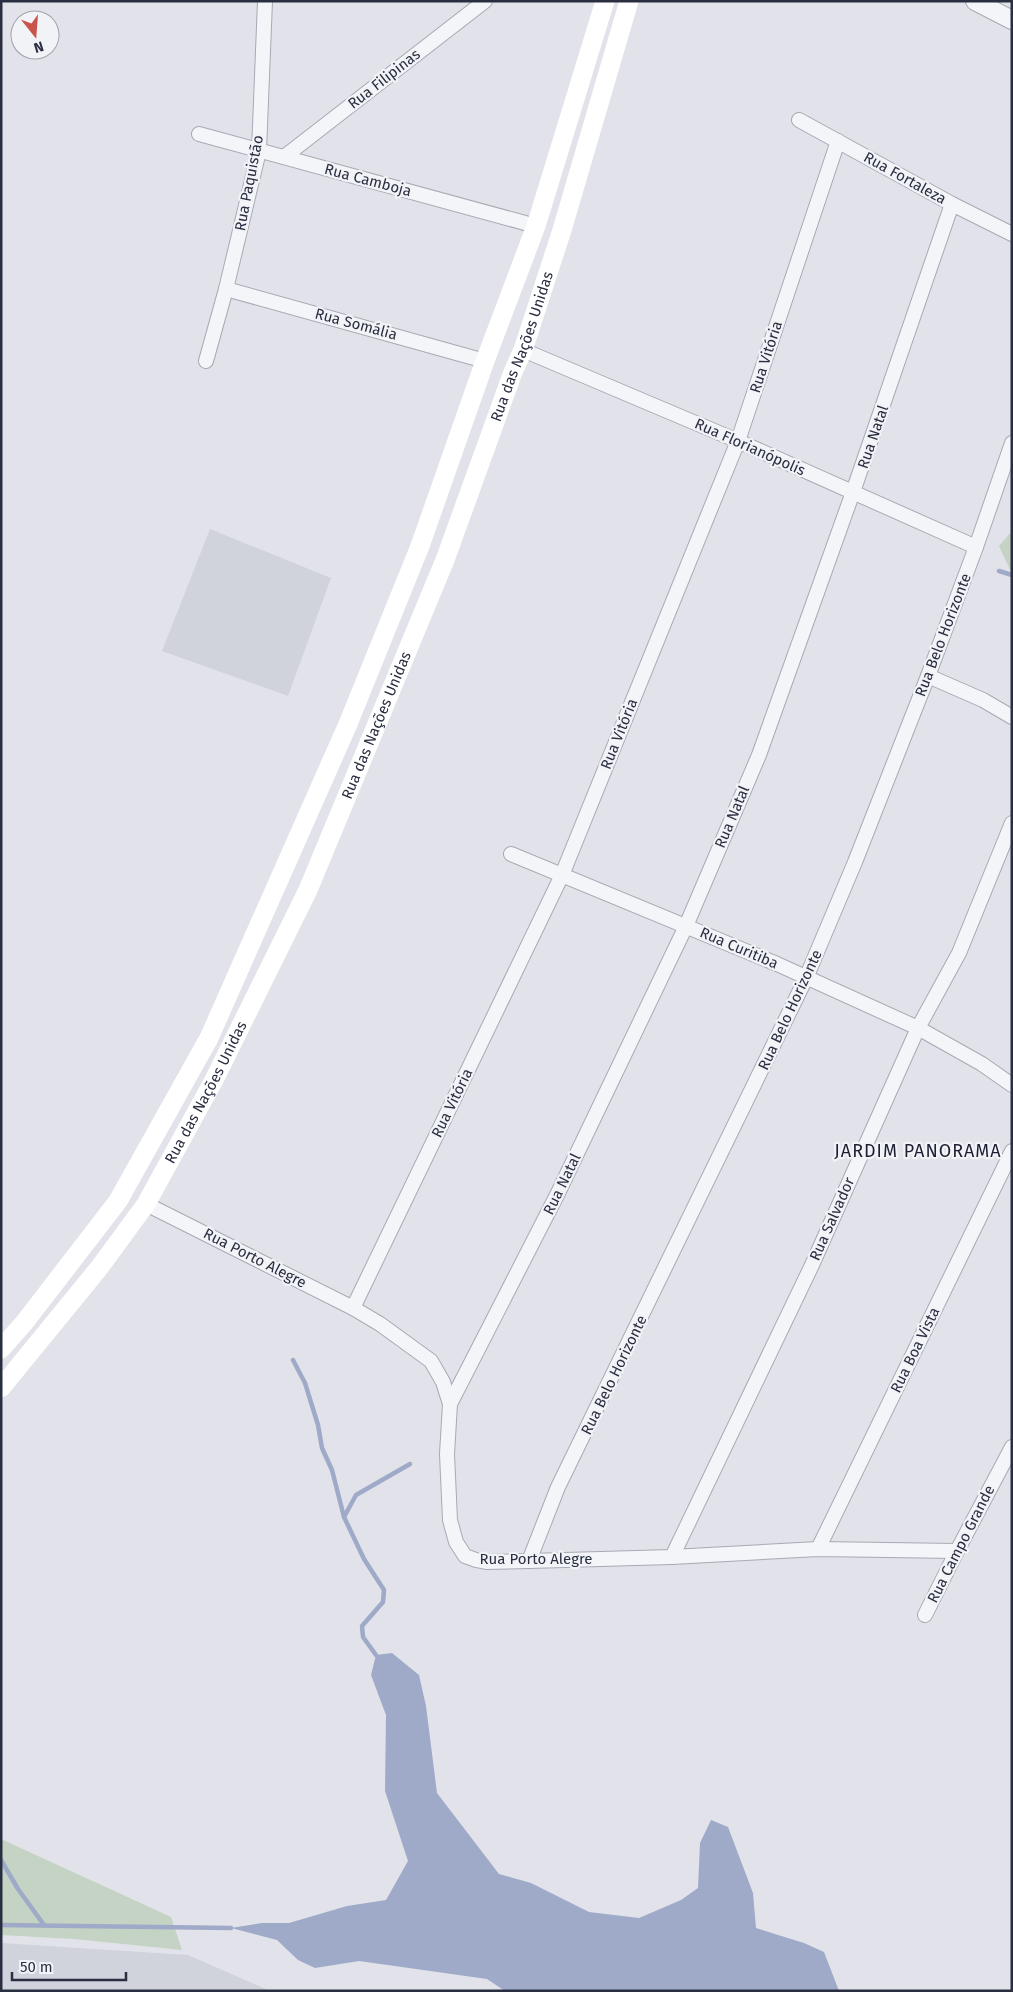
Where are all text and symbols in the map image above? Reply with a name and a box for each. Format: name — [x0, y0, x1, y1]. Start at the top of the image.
north arrow — [10, 10, 60, 60]
text: N — [32, 37, 46, 56]
street label: Rua Filipinas — [344, 45, 424, 113]
street label: Rua Paquistão — [231, 134, 267, 232]
street label: Rua Fortaleza — [861, 148, 949, 208]
street label: Rua Camboja — [323, 160, 413, 200]
street label: Rua das Nações Unidas — [487, 269, 557, 424]
street label: Rua Somália — [313, 304, 399, 344]
street label: Rua Vitória — [746, 319, 786, 395]
street label: Rua Natal — [854, 402, 892, 471]
street label: Rua Florianópolis — [692, 415, 808, 479]
street label: Rua Belo Horizonte — [911, 571, 975, 699]
street label: Rua das Nações Unidas — [338, 649, 415, 802]
street label: Rua Vitória — [597, 696, 641, 772]
street label: Rua Natal — [711, 783, 753, 851]
street label: Rua Curitiba — [697, 923, 781, 973]
street label: Rua Belo Horizonte — [754, 947, 826, 1073]
street label: Rua das Nações Unidas — [161, 1018, 251, 1167]
street label: Rua Vitória — [428, 1066, 476, 1140]
district label: JARDIM PANORAMA — [834, 1140, 1002, 1162]
street label: Rua Natal — [539, 1150, 585, 1218]
street label: Rua Salvador — [806, 1174, 858, 1263]
street label: Rua Porto Alegre — [201, 1224, 309, 1292]
street label: Rua Boa Vista — [887, 1304, 943, 1396]
street label: Rua Belo Horizonte — [577, 1312, 651, 1438]
street label: Rua Campo Grande — [924, 1482, 998, 1606]
street label: Rua Porto Alegre — [479, 1550, 593, 1568]
scale bar — [12, 1950, 126, 1982]
text: 50 m — [20, 1958, 53, 1976]

